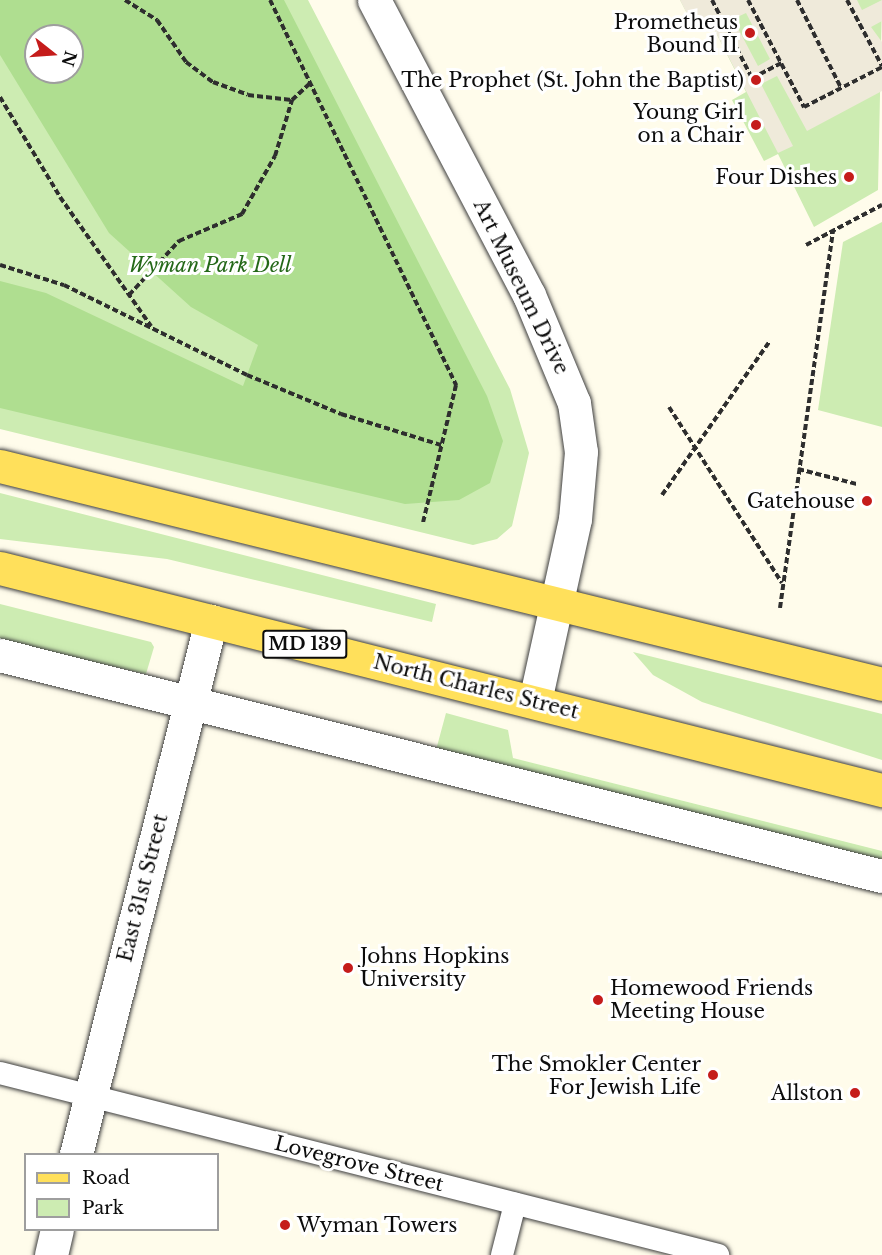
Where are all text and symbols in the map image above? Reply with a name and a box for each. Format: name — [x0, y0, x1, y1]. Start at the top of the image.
place label: Prometheus Bound II — [614, 10, 738, 57]
north arrow — [24, 24, 84, 84]
marker: Prometheus Bound II — [743, 26, 757, 40]
text: N — [58, 49, 81, 69]
place label: The Prophet (St. John the Baptist) — [401, 68, 744, 92]
marker: The Prophet (St. John the Baptist) — [749, 73, 763, 87]
place label: Young Girl on a Chair — [633, 101, 744, 148]
marker: Young Girl on a Chair — [749, 118, 763, 132]
place label: Four Dishes — [715, 165, 837, 189]
marker: Four Dishes — [842, 170, 856, 184]
street label: Art Museum Drive — [468, 196, 574, 378]
park label: Wyman Park Dell — [128, 253, 292, 277]
place label: Gatehouse — [747, 489, 855, 513]
marker: Gatehouse — [860, 494, 874, 508]
road number: MD 139 — [262, 629, 348, 659]
street label: North Charles Street — [371, 650, 581, 724]
street label: East 31st Street — [113, 811, 173, 965]
place label: Johns Hopkins University — [360, 945, 509, 992]
marker: Johns Hopkins University — [341, 961, 355, 975]
place label: Homewood Friends Meeting House — [610, 976, 813, 1023]
marker: Homewood Friends Meeting House — [591, 993, 605, 1007]
place label: The Smokler Center For Jewish Life — [491, 1052, 701, 1099]
marker: The Smokler Center For Jewish Life — [706, 1068, 720, 1082]
place label: Allston — [771, 1081, 843, 1105]
marker: Allston — [848, 1086, 862, 1100]
street label: Lovegrove Street — [272, 1131, 446, 1197]
legend — [24, 1153, 219, 1231]
text: Road — [82, 1167, 130, 1189]
text: Park — [82, 1197, 124, 1219]
place label: Wyman Towers — [297, 1213, 458, 1237]
marker: Wyman Towers — [278, 1218, 292, 1232]

